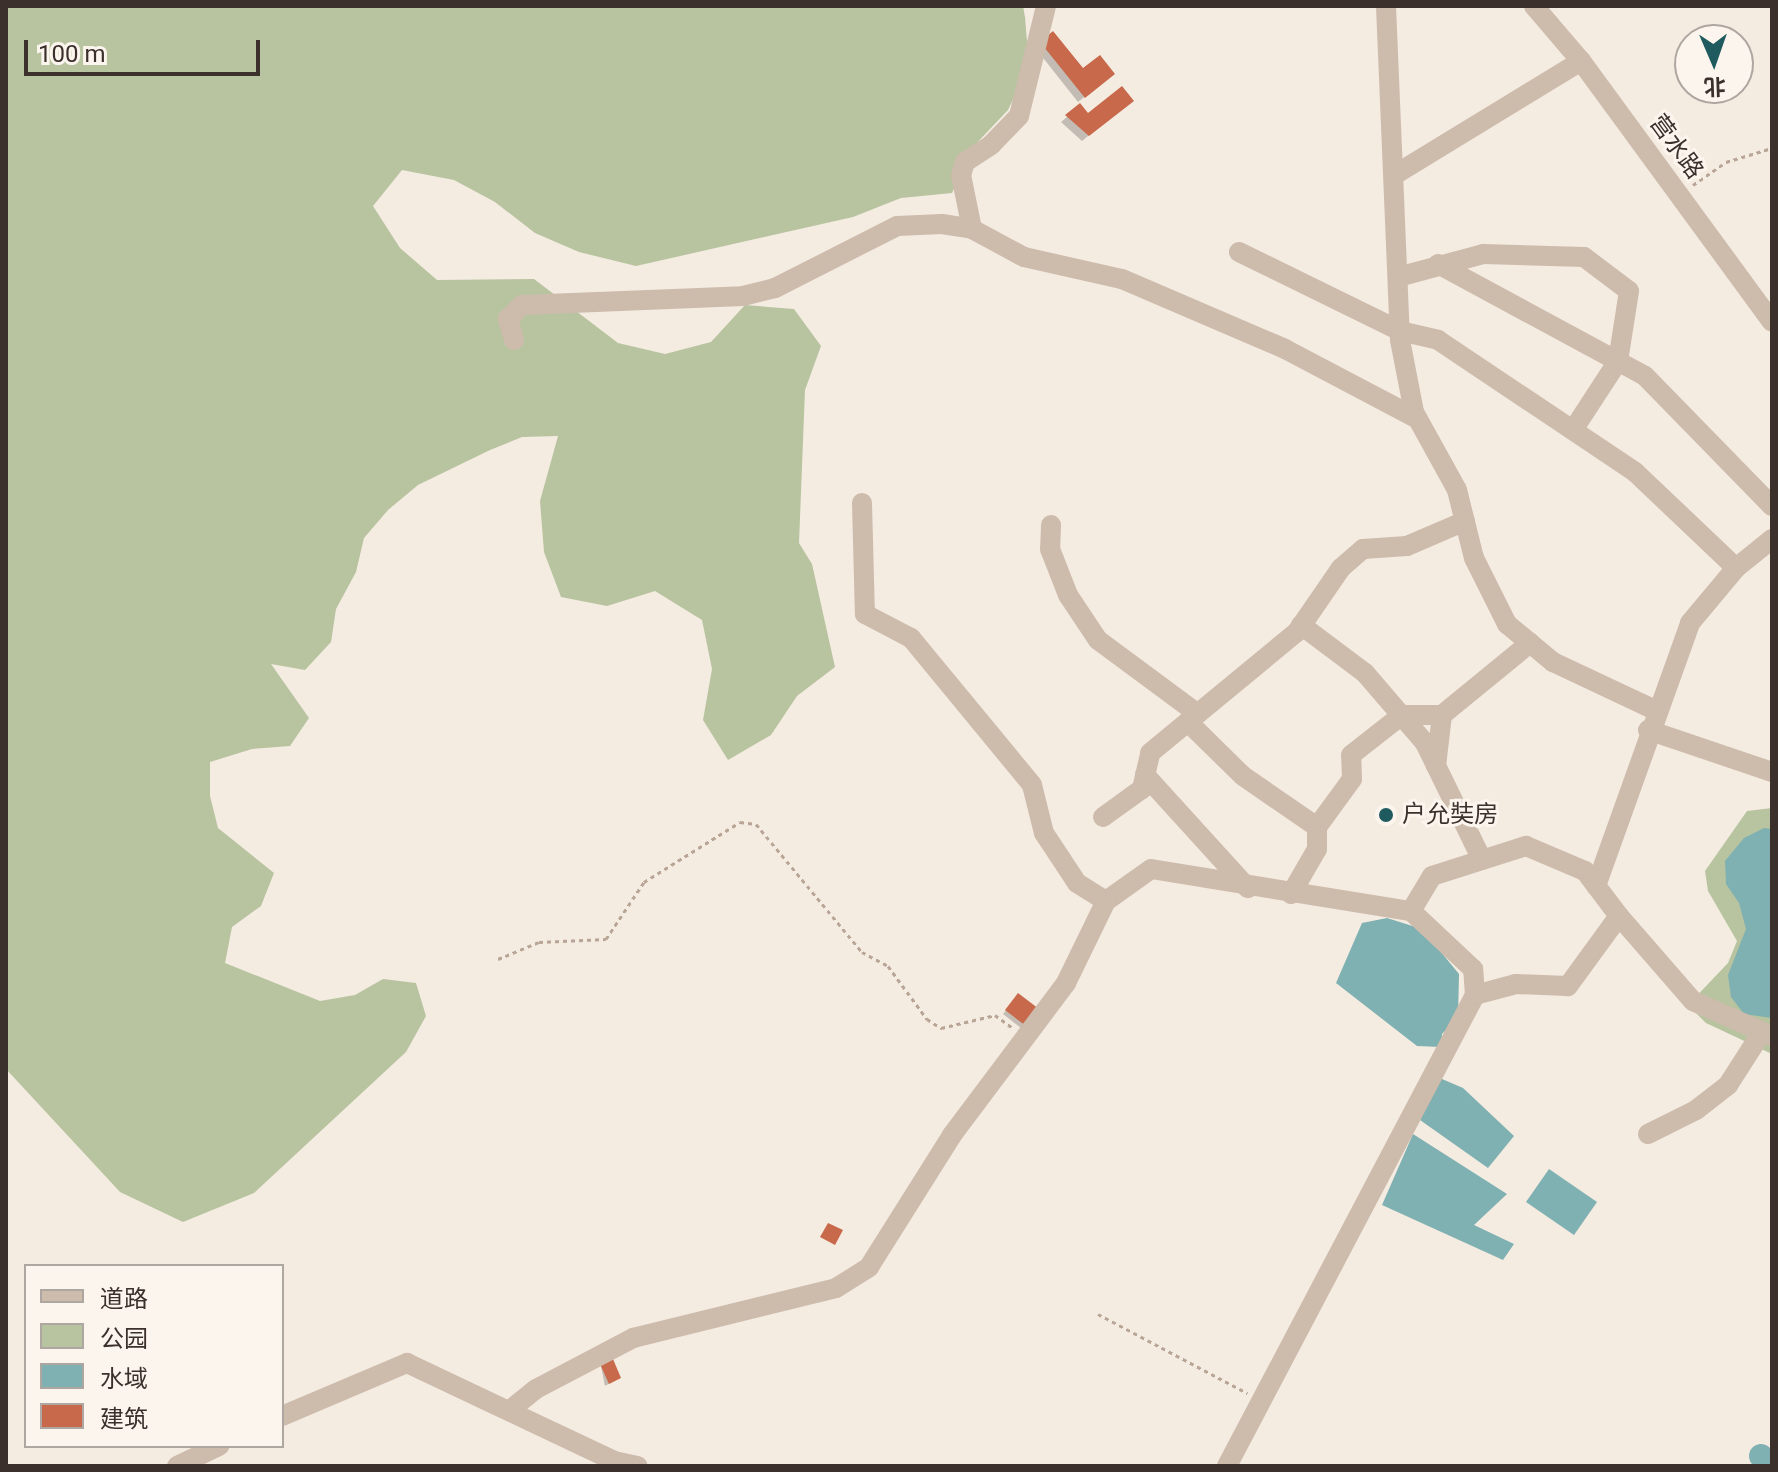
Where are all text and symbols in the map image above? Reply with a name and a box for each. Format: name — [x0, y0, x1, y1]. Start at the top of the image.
scale bar — [28, 24, 264, 74]
north arrow — [1674, 24, 1754, 104]
text: 100 m — [38, 40, 105, 68]
text: 北 — [1703, 74, 1726, 99]
street label: 营水路 — [1643, 109, 1709, 185]
place label: 户允奘房 — [1402, 801, 1498, 829]
marker: 户允奘房 — [1377, 806, 1395, 824]
legend — [24, 1264, 284, 1448]
text: 道路 — [100, 1285, 148, 1313]
text: 公园 — [100, 1325, 148, 1353]
text: 水域 — [100, 1365, 148, 1393]
text: 建筑 — [100, 1405, 148, 1433]

